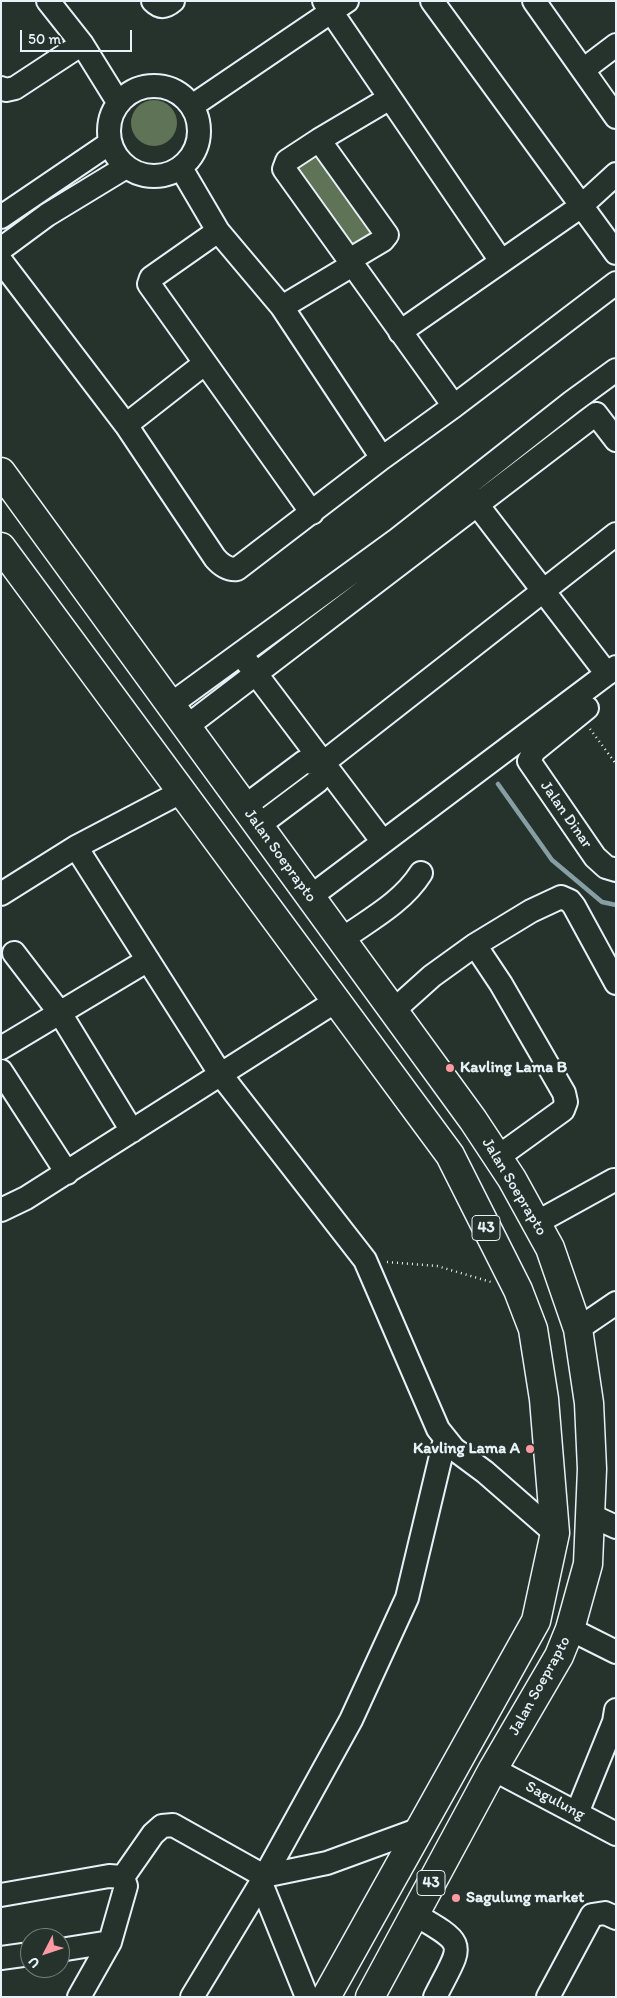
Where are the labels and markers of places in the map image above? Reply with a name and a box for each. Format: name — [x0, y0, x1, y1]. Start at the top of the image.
place label: Kavling Lama B — [460, 1058, 567, 1078]
marker: Kavling Lama B — [444, 1062, 456, 1074]
place label: Kavling Lama A — [413, 1439, 520, 1459]
marker: Kavling Lama A — [524, 1443, 536, 1455]
place label: Sagulung market — [466, 1888, 584, 1908]
marker: Sagulung market — [450, 1892, 462, 1904]

